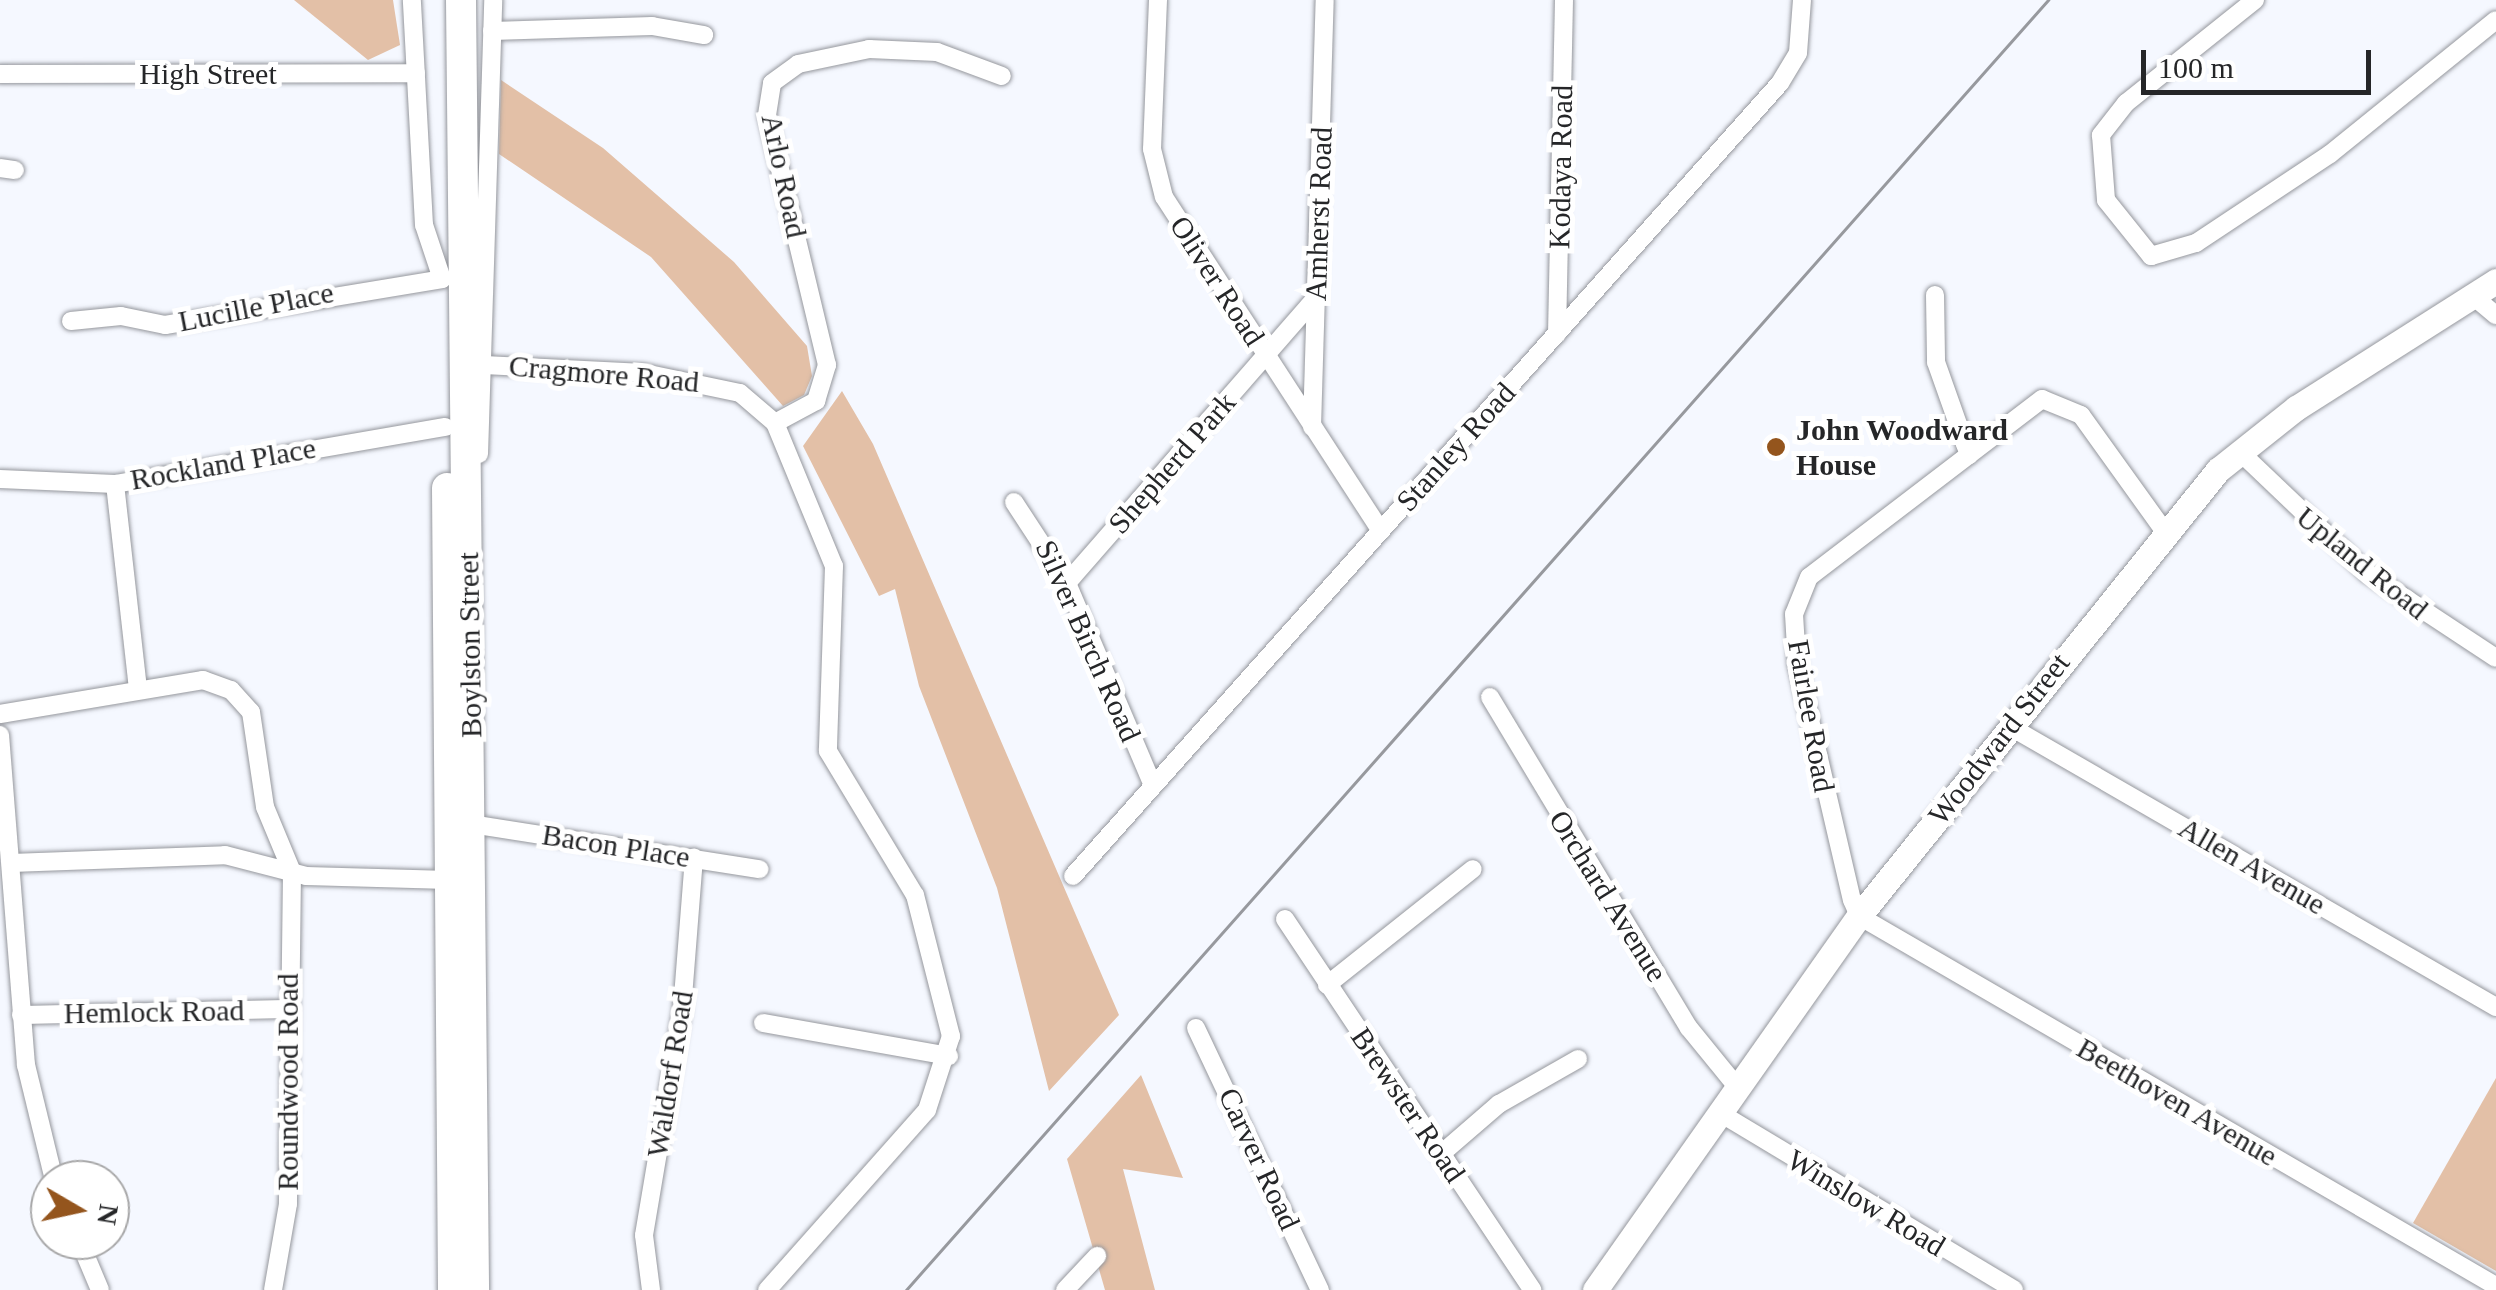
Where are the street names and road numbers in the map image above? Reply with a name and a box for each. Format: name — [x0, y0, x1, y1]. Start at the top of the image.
street label: High Street — [139, 56, 277, 92]
street label: Kodaya Road — [1542, 85, 1580, 249]
street label: Arlo Road — [753, 111, 815, 241]
street label: Amherst Road — [1298, 126, 1340, 302]
street label: Oliver Road — [1162, 209, 1272, 353]
street label: Lucille Place — [175, 274, 337, 340]
street label: Cragmore Road — [507, 348, 701, 400]
street label: Stanley Road — [1389, 375, 1523, 519]
street label: Shepherd Park — [1101, 385, 1243, 541]
street label: Rockland Place — [128, 430, 318, 498]
street label: Upland Road — [2289, 499, 2435, 627]
street label: Silver Birch Road — [1027, 535, 1149, 747]
street label: Boylston Street — [450, 552, 490, 738]
street label: Fairlee Road — [1780, 637, 1842, 795]
street label: Woodward Street — [1921, 646, 2077, 832]
street label: Orchard Avenue — [1541, 803, 1675, 989]
street label: Allen Avenue — [2171, 809, 2333, 923]
street label: Bacon Place — [540, 817, 692, 875]
street label: Roundwood Road — [270, 973, 306, 1191]
street label: Waldorf Road — [639, 988, 701, 1160]
street label: Hemlock Road — [63, 992, 245, 1032]
street label: Brewster Road — [1343, 1021, 1473, 1189]
street label: Beethoven Avenue — [2070, 1030, 2284, 1174]
street label: Carver Road — [1210, 1082, 1308, 1236]
street label: Winslow Road — [1780, 1142, 1952, 1264]

